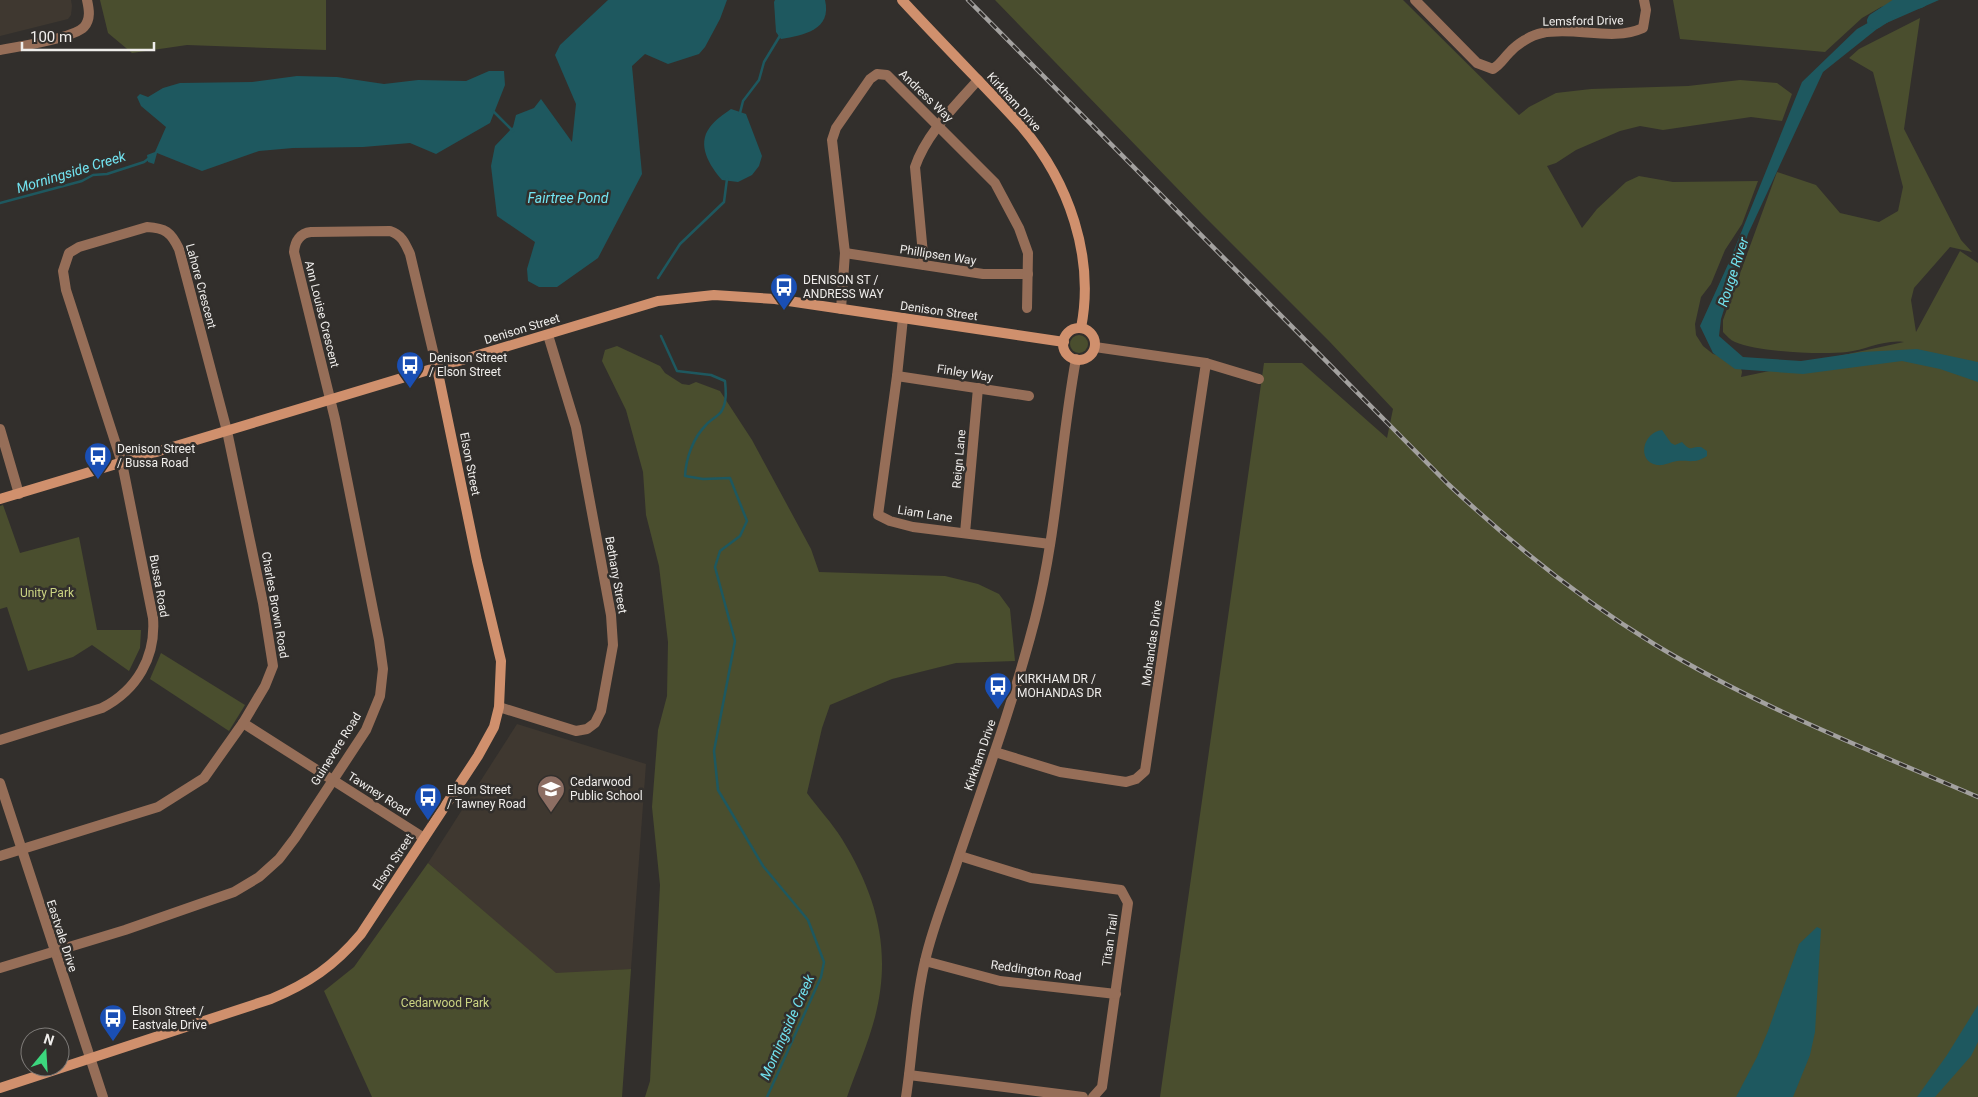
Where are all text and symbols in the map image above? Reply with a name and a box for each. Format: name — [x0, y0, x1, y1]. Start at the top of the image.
street label: Lemsford Drive — [1542, 13, 1624, 29]
scale bar — [22, 20, 155, 52]
text: 100 m — [30, 28, 72, 46]
street label: Andress Way — [896, 67, 956, 125]
street label: Kirkham Drive — [984, 70, 1044, 134]
water label: Morningside Creek — [14, 147, 129, 196]
water label: Fairtree Pond — [527, 190, 609, 206]
water label: Rouge River — [1714, 235, 1752, 309]
street label: Lahore Crescent — [183, 242, 219, 330]
street label: Phillipsen Way — [899, 242, 978, 268]
street label: Ann Louise Crescent — [302, 259, 342, 369]
bus stop icon: DENISON ST / ANDRESS WAY — [769, 272, 799, 311]
place label: DENISON ST / ANDRESS WAY — [803, 273, 884, 301]
street label: Denison Street — [899, 299, 979, 323]
street label: Denison Street — [483, 311, 561, 347]
bus stop icon: Denison Street / Elson Street — [395, 350, 425, 389]
place label: Denison Street / Elson Street — [429, 351, 507, 379]
street label: Finley Way — [936, 362, 994, 384]
street label: Reign Lane — [949, 429, 969, 489]
street label: Elson Street — [457, 431, 483, 497]
bus stop icon: Denison Street / Bussa Road — [83, 441, 113, 480]
place label: Denison Street / Bussa Road — [117, 442, 195, 470]
street label: Liam Lane — [897, 503, 953, 525]
street label: Bethany Street — [602, 535, 630, 615]
street label: Charles Brown Road — [259, 551, 291, 659]
street label: Bussa Road — [147, 554, 171, 618]
park label: Unity Park — [20, 586, 75, 600]
street label: Mohandas Drive — [1139, 599, 1165, 687]
bus stop icon: KIRKHAM DR / MOHANDAS DR — [983, 671, 1013, 710]
place label: KIRKHAM DR / MOHANDAS DR — [1017, 672, 1102, 700]
street label: Guinevere Road — [308, 710, 364, 788]
street label: Kirkham Drive — [961, 718, 999, 792]
street label: Tawney Road — [345, 769, 413, 819]
school or university icon: Cedarwood Public School — [536, 774, 566, 813]
place label: Cedarwood Public School — [570, 775, 643, 803]
bus stop icon: Elson Street / Tawney Road — [413, 782, 443, 821]
place label: Elson Street / Tawney Road — [447, 783, 526, 811]
street label: Elson Street — [370, 831, 416, 893]
street label: Eastvale Drive — [44, 898, 80, 974]
street label: Titan Trail — [1099, 913, 1121, 967]
street label: Reddington Road — [990, 958, 1082, 984]
water label: Morningside Creek — [757, 971, 818, 1082]
park label: Cedarwood Park — [401, 996, 490, 1010]
bus stop icon: Elson Street / Eastvale Drive — [98, 1003, 128, 1042]
place label: Elson Street / Eastvale Drive — [132, 1004, 207, 1032]
north arrow — [20, 1027, 70, 1077]
text: N — [42, 1030, 56, 1049]

